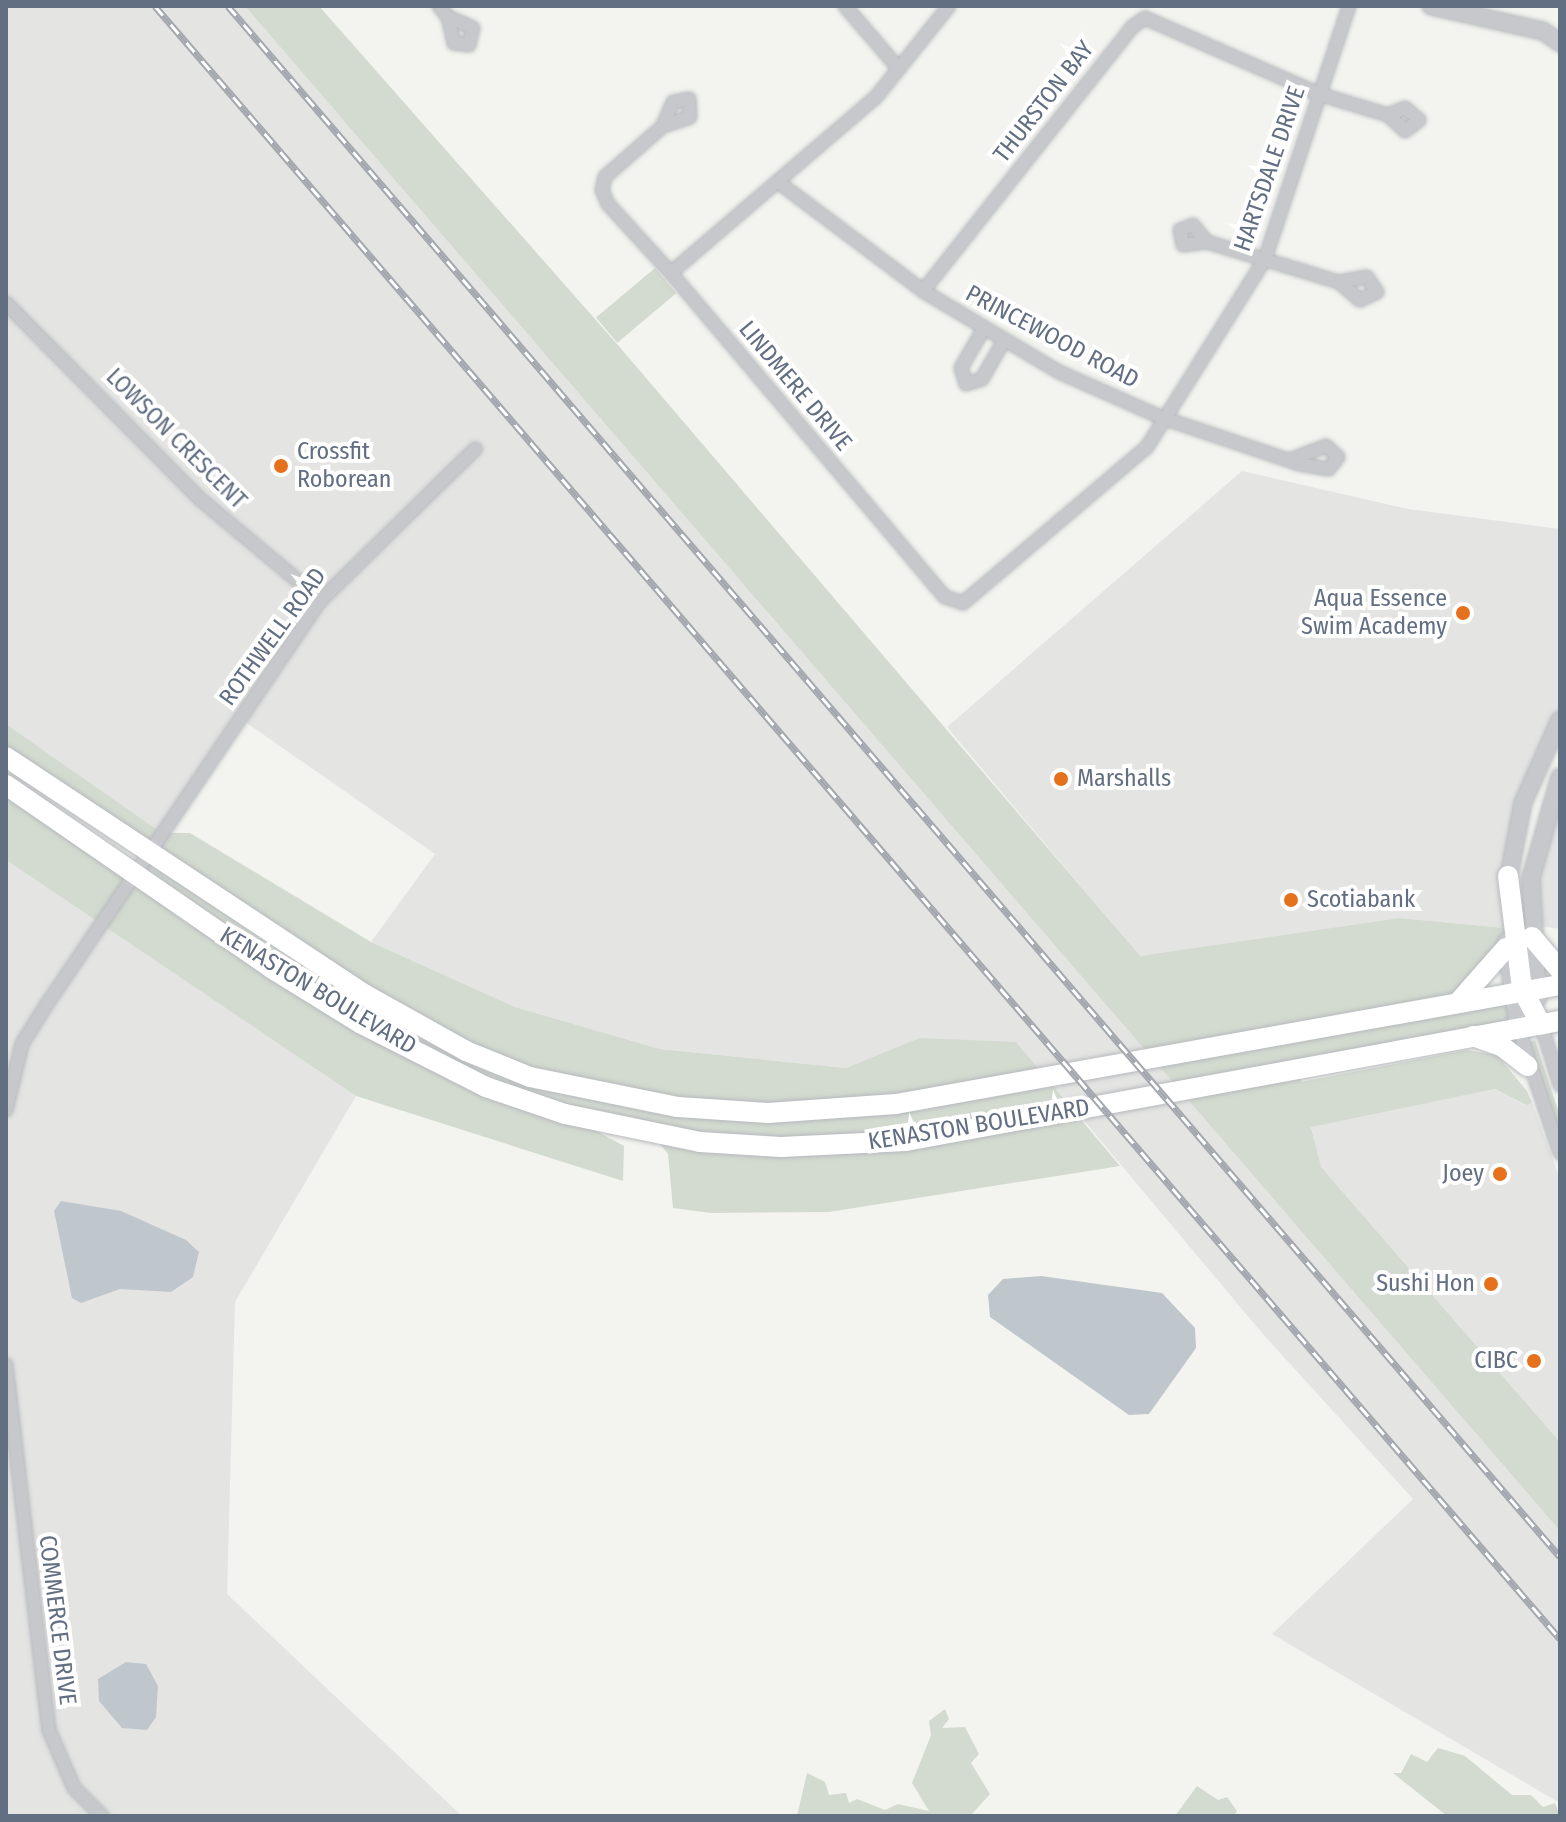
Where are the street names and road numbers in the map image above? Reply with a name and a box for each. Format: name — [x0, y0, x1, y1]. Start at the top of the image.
street label: THURSTON BAY — [988, 36, 1100, 168]
street label: HARTSDALE DRIVE — [1228, 83, 1312, 255]
street label: PRINCEWOOD ROAD — [961, 279, 1143, 395]
street label: LINDMERE DRIVE — [732, 315, 858, 457]
street label: LOWSON CRESCENT — [100, 363, 252, 515]
street label: ROTHWELL ROAD — [213, 563, 333, 711]
street label: KENASTON BOULEVARD — [215, 921, 421, 1061]
street label: KENASTON BOULEVARD — [866, 1093, 1092, 1157]
street label: COMMERCE DRIVE — [32, 1534, 82, 1706]

